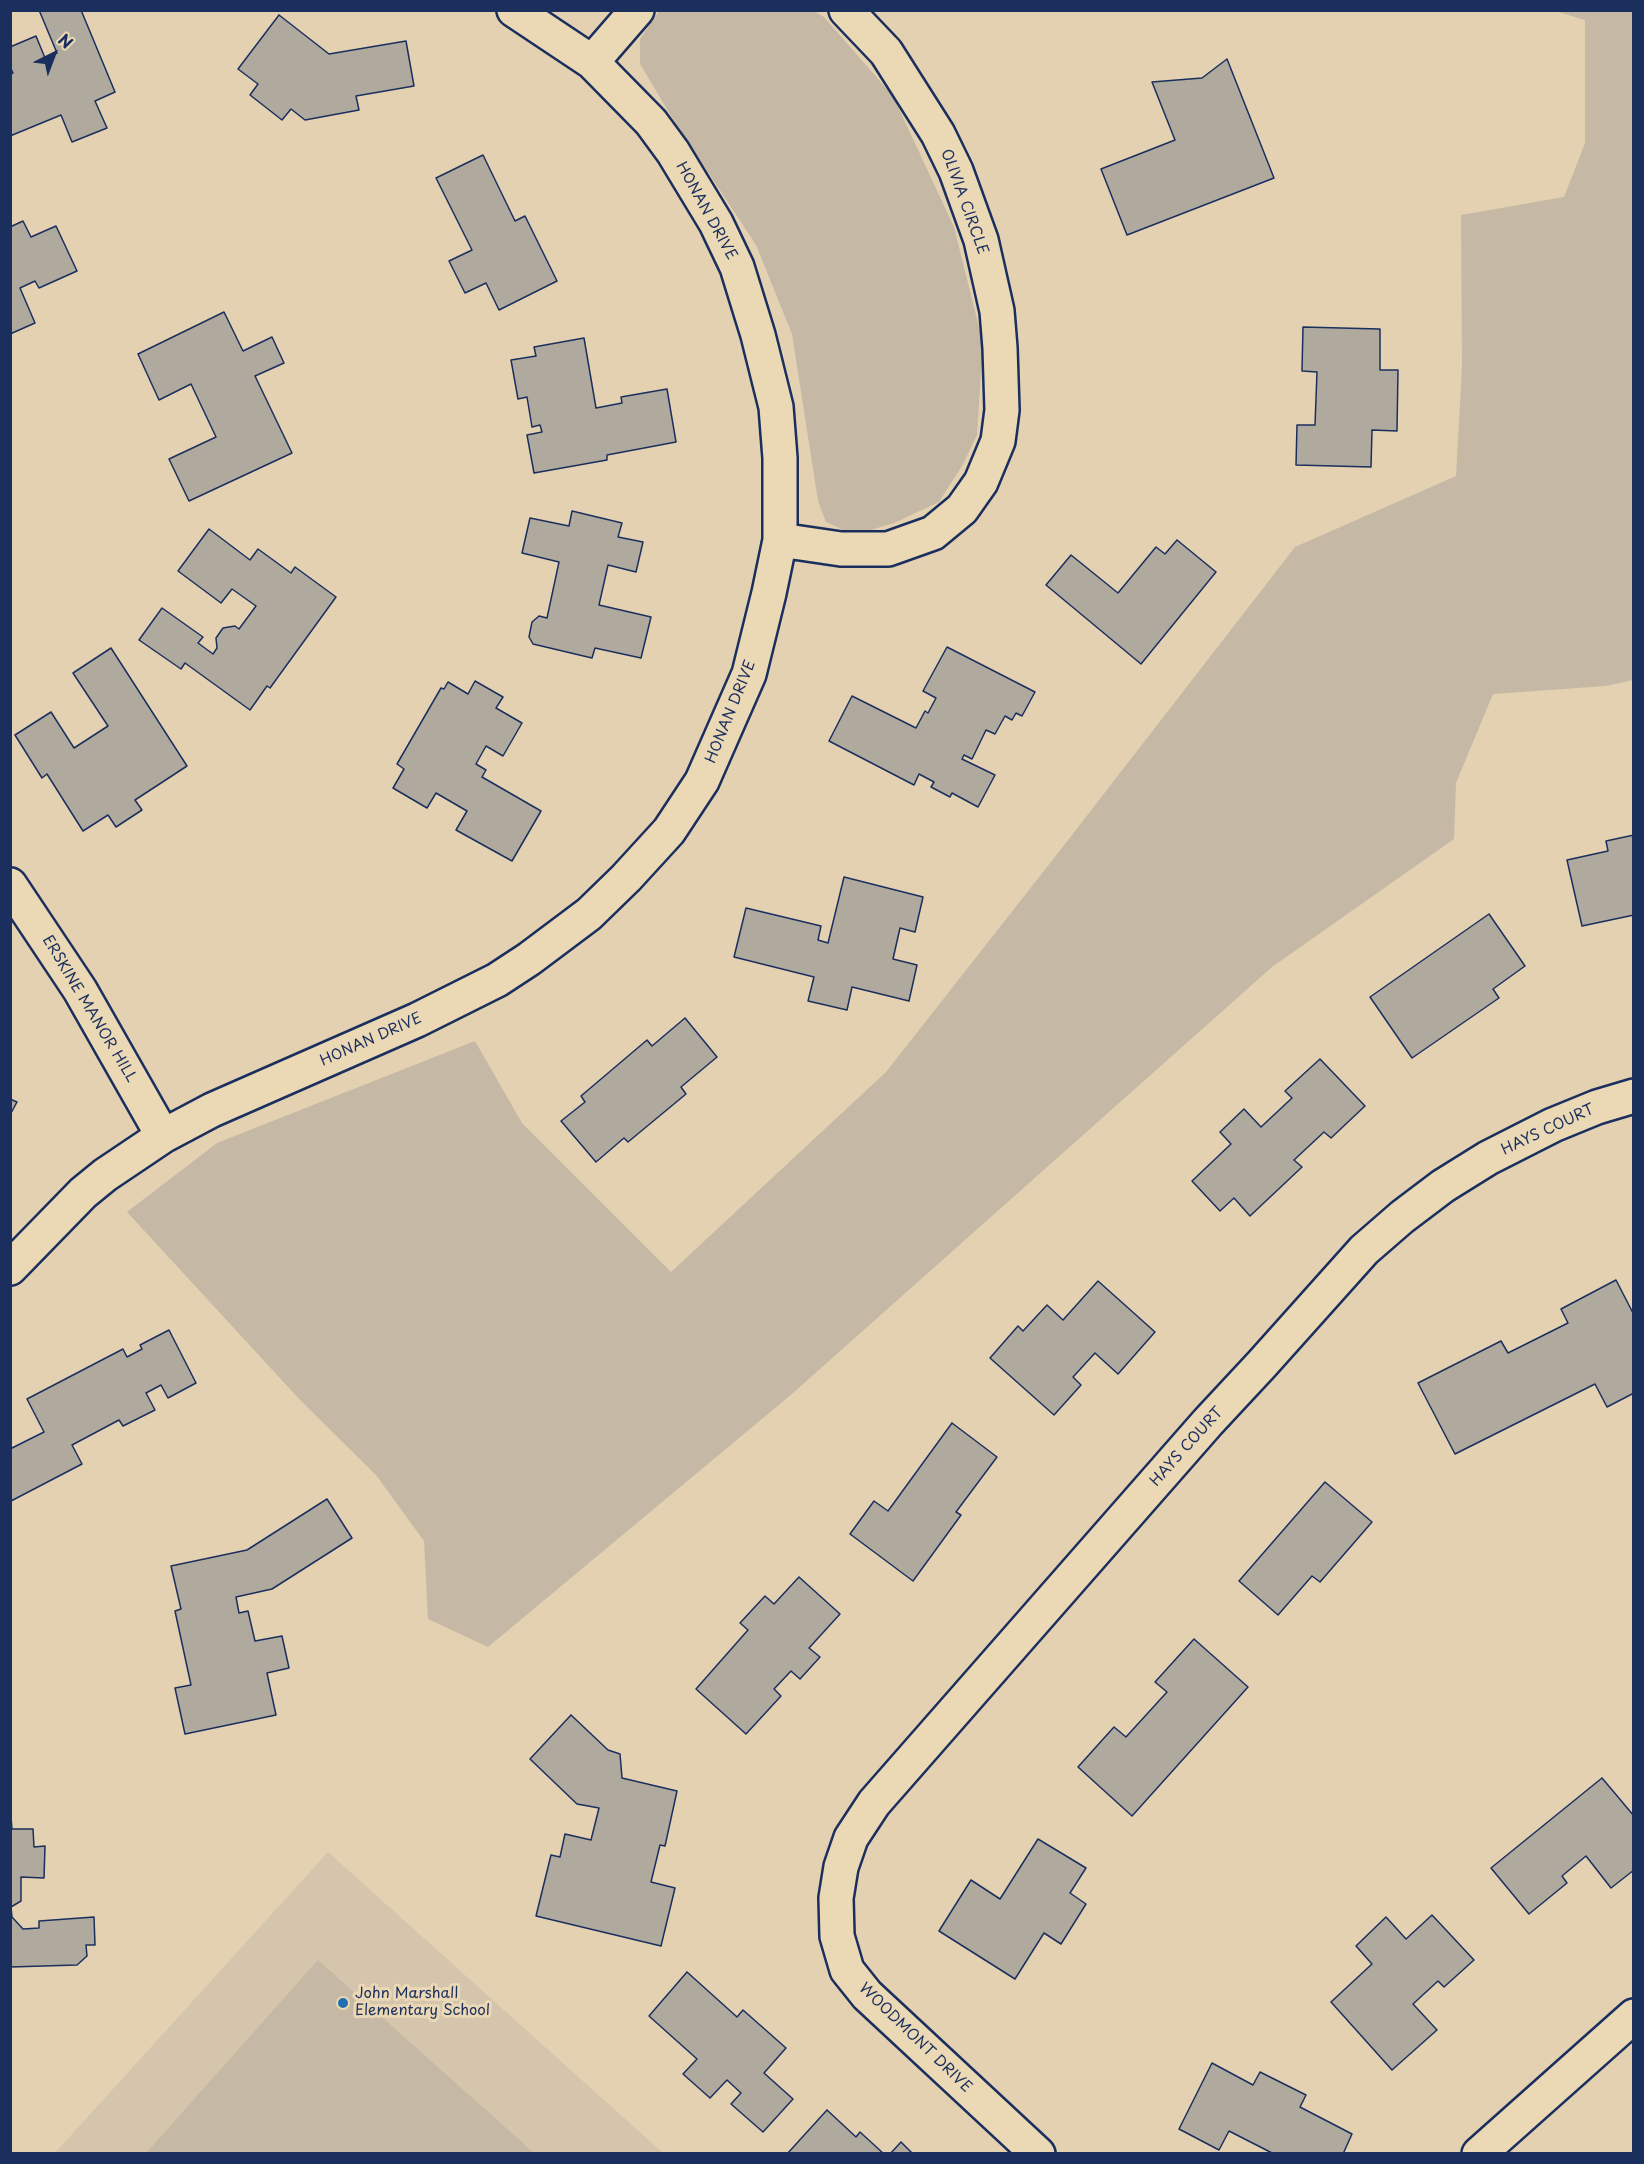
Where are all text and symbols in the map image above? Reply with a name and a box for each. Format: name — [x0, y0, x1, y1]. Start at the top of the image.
north arrow — [24, 24, 84, 84]
text: N — [53, 27, 79, 54]
street label: OLIVIA CIRCLE — [937, 147, 991, 257]
street label: HONAN DRIVE — [672, 159, 740, 263]
street label: HONAN DRIVE — [702, 658, 760, 766]
street label: ERSKINE MANOR HILL — [38, 932, 140, 1086]
street label: HONAN DRIVE — [317, 1010, 425, 1070]
street label: HAYS COURT — [1499, 1101, 1597, 1159]
street label: HAYS COURT — [1147, 1404, 1227, 1490]
street label: WOODMONT DRIVE — [855, 1980, 975, 2096]
place label: John Marshall Elementary School — [355, 1985, 490, 2020]
marker: John Marshall Elementary School — [336, 1996, 350, 2010]

